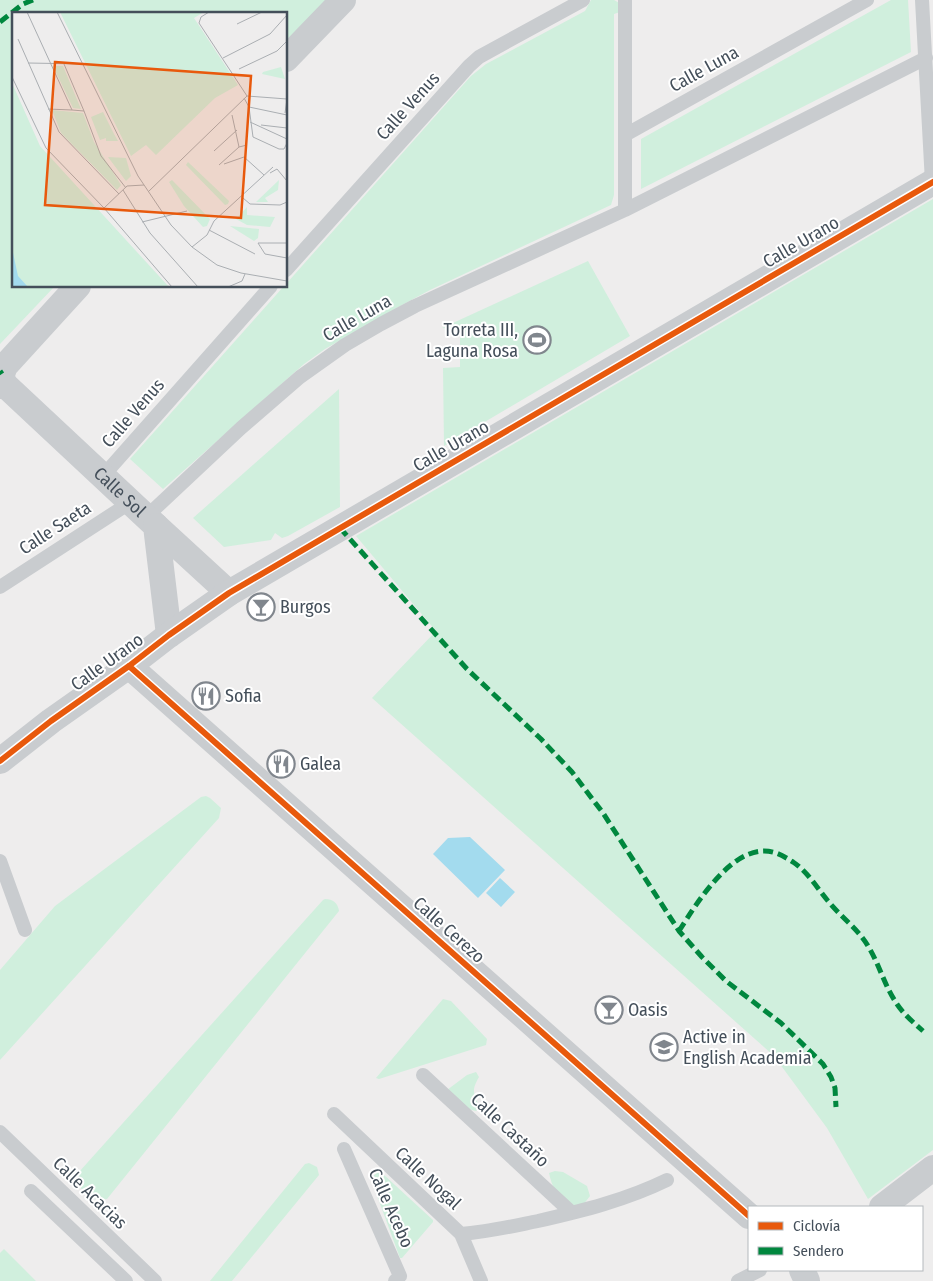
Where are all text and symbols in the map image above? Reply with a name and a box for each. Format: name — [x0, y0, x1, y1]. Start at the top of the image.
inset map — [12, 12, 288, 288]
street label: Calle Luna — [666, 41, 743, 97]
street label: Calle Venus — [372, 67, 445, 145]
street label: Calle Urano — [759, 211, 843, 273]
street label: Calle Luna — [319, 289, 395, 346]
place label: Torreta III, Laguna Rosa — [426, 319, 518, 362]
sports icon: Torreta III, Laguna Rosa — [522, 325, 552, 355]
street label: Calle Venus — [97, 374, 169, 452]
street label: Calle Urano — [409, 415, 493, 477]
street label: Calle Sol — [89, 462, 151, 522]
street label: Calle Saeta — [15, 497, 95, 559]
bar icon: Burgos — [246, 592, 276, 622]
place label: Burgos — [280, 596, 331, 618]
street label: Calle Urano — [66, 628, 148, 696]
restaurant icon: Sofia — [191, 681, 221, 711]
place label: Sofia — [225, 685, 262, 707]
restaurant icon: Galea — [266, 749, 296, 779]
place label: Galea — [300, 753, 341, 775]
street label: Calle Cerezo — [409, 892, 489, 968]
bar icon: Oasis — [594, 995, 624, 1025]
place label: Oasis — [628, 999, 668, 1021]
place label: Active in English Academia — [683, 1026, 812, 1069]
school or university icon: Active in English Academia — [649, 1032, 679, 1062]
street label: Calle Castaño — [466, 1088, 554, 1172]
street label: Calle Nogal — [390, 1142, 466, 1214]
street label: Calle Acacias — [48, 1152, 132, 1234]
street label: Calle Acebo — [364, 1165, 418, 1251]
legend — [748, 1206, 923, 1271]
text: Ciclovía — [793, 1217, 840, 1235]
text: Sendero — [793, 1242, 844, 1260]

